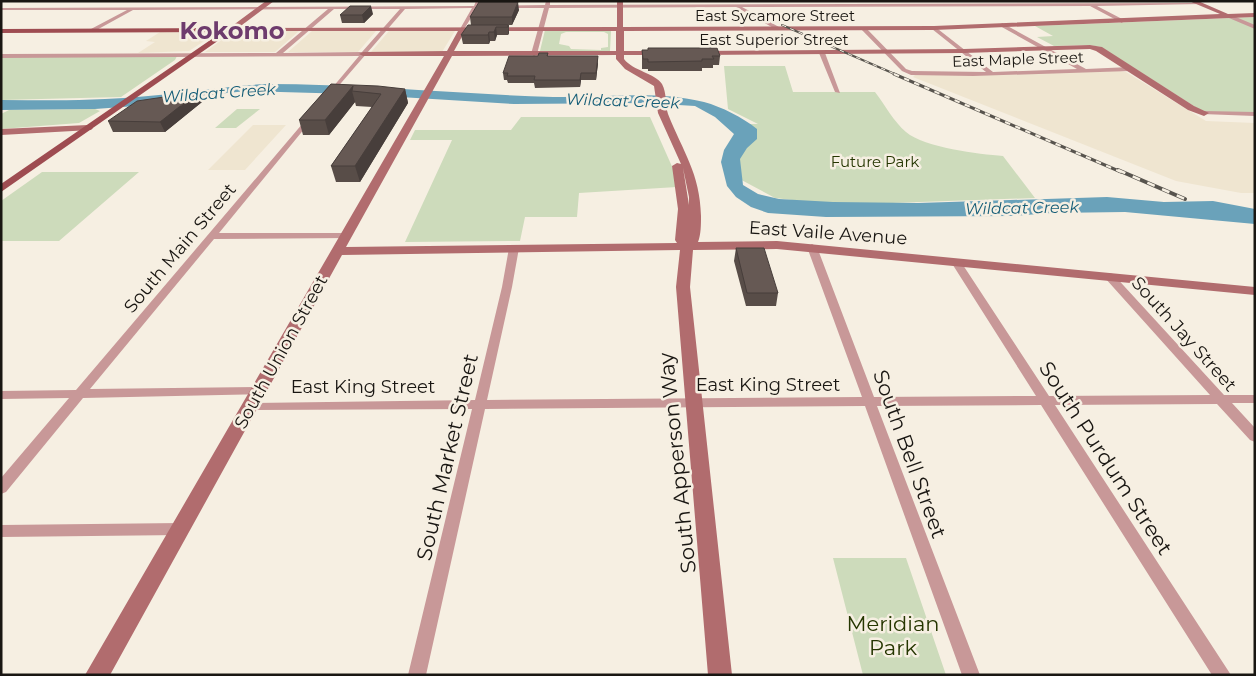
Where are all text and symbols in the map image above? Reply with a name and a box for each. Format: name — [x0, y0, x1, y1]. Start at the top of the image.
street label: East Sycamore Street — [695, 6, 855, 25]
district label: Kokomo — [180, 16, 284, 45]
street label: East Superior Street — [699, 30, 849, 49]
street label: East Maple Street — [952, 47, 1084, 71]
water label: Wildcat Creek — [162, 79, 278, 106]
water label: Wildcat Creek — [566, 90, 682, 113]
park label: Future Park — [831, 152, 919, 171]
street label: South Main Street — [119, 179, 241, 317]
water label: Wildcat Creek — [965, 197, 1080, 218]
street label: East Vaile Avenue — [748, 216, 908, 250]
street label: South Union Street — [230, 271, 332, 433]
street label: South Jay Street — [1127, 272, 1241, 396]
street label: South Market Street — [411, 351, 483, 563]
street label: South Apperson Way — [653, 351, 701, 575]
street label: South Purdum Street — [1034, 357, 1178, 559]
street label: South Bell Street — [868, 366, 952, 542]
street label: East King Street — [696, 374, 840, 396]
street label: East King Street — [291, 376, 435, 398]
park label: Meridian Park — [846, 611, 940, 660]

